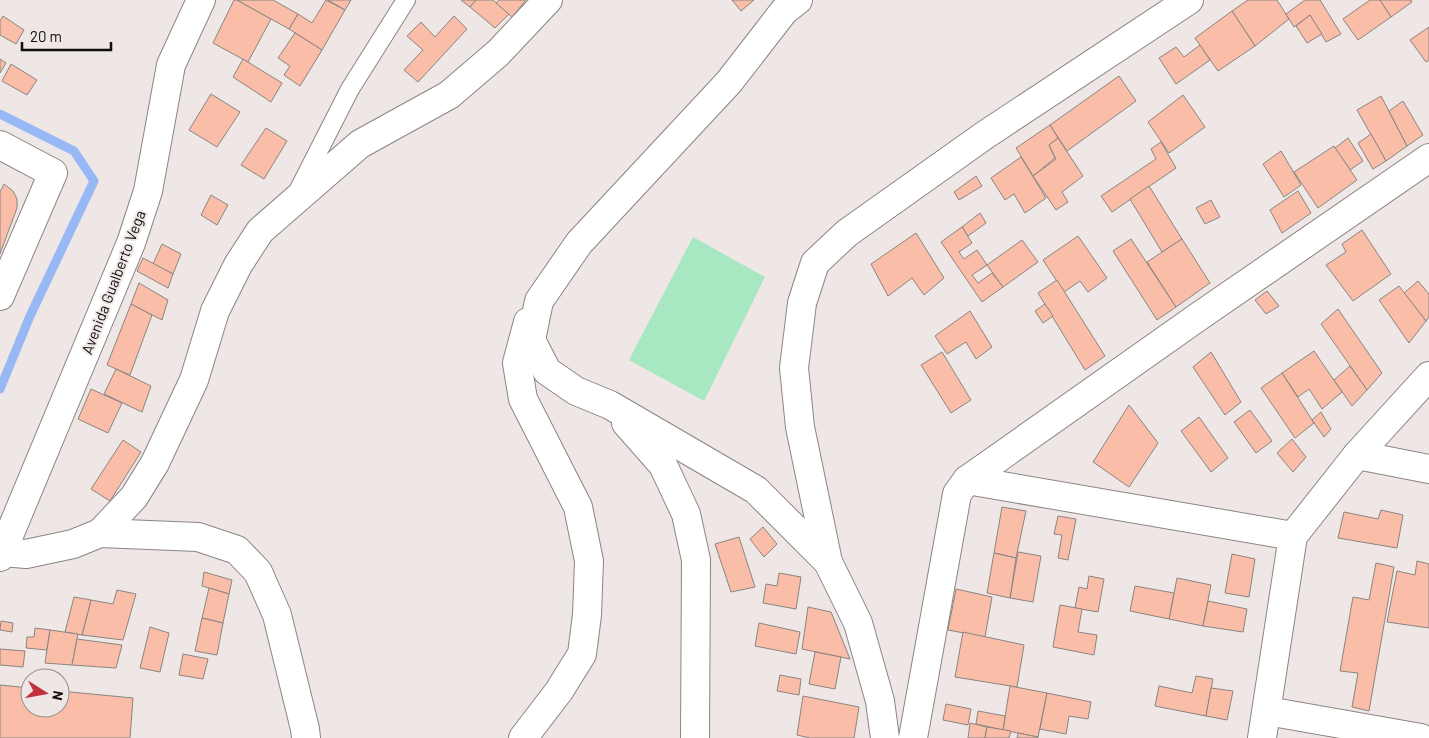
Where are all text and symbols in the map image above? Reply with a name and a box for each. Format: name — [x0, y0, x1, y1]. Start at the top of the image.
scale bar — [22, 20, 111, 52]
text: 20 m — [30, 27, 62, 45]
street label: Avenida Gualberto Vega — [77, 208, 149, 356]
north arrow — [20, 668, 70, 718]
text: N — [49, 689, 67, 702]

